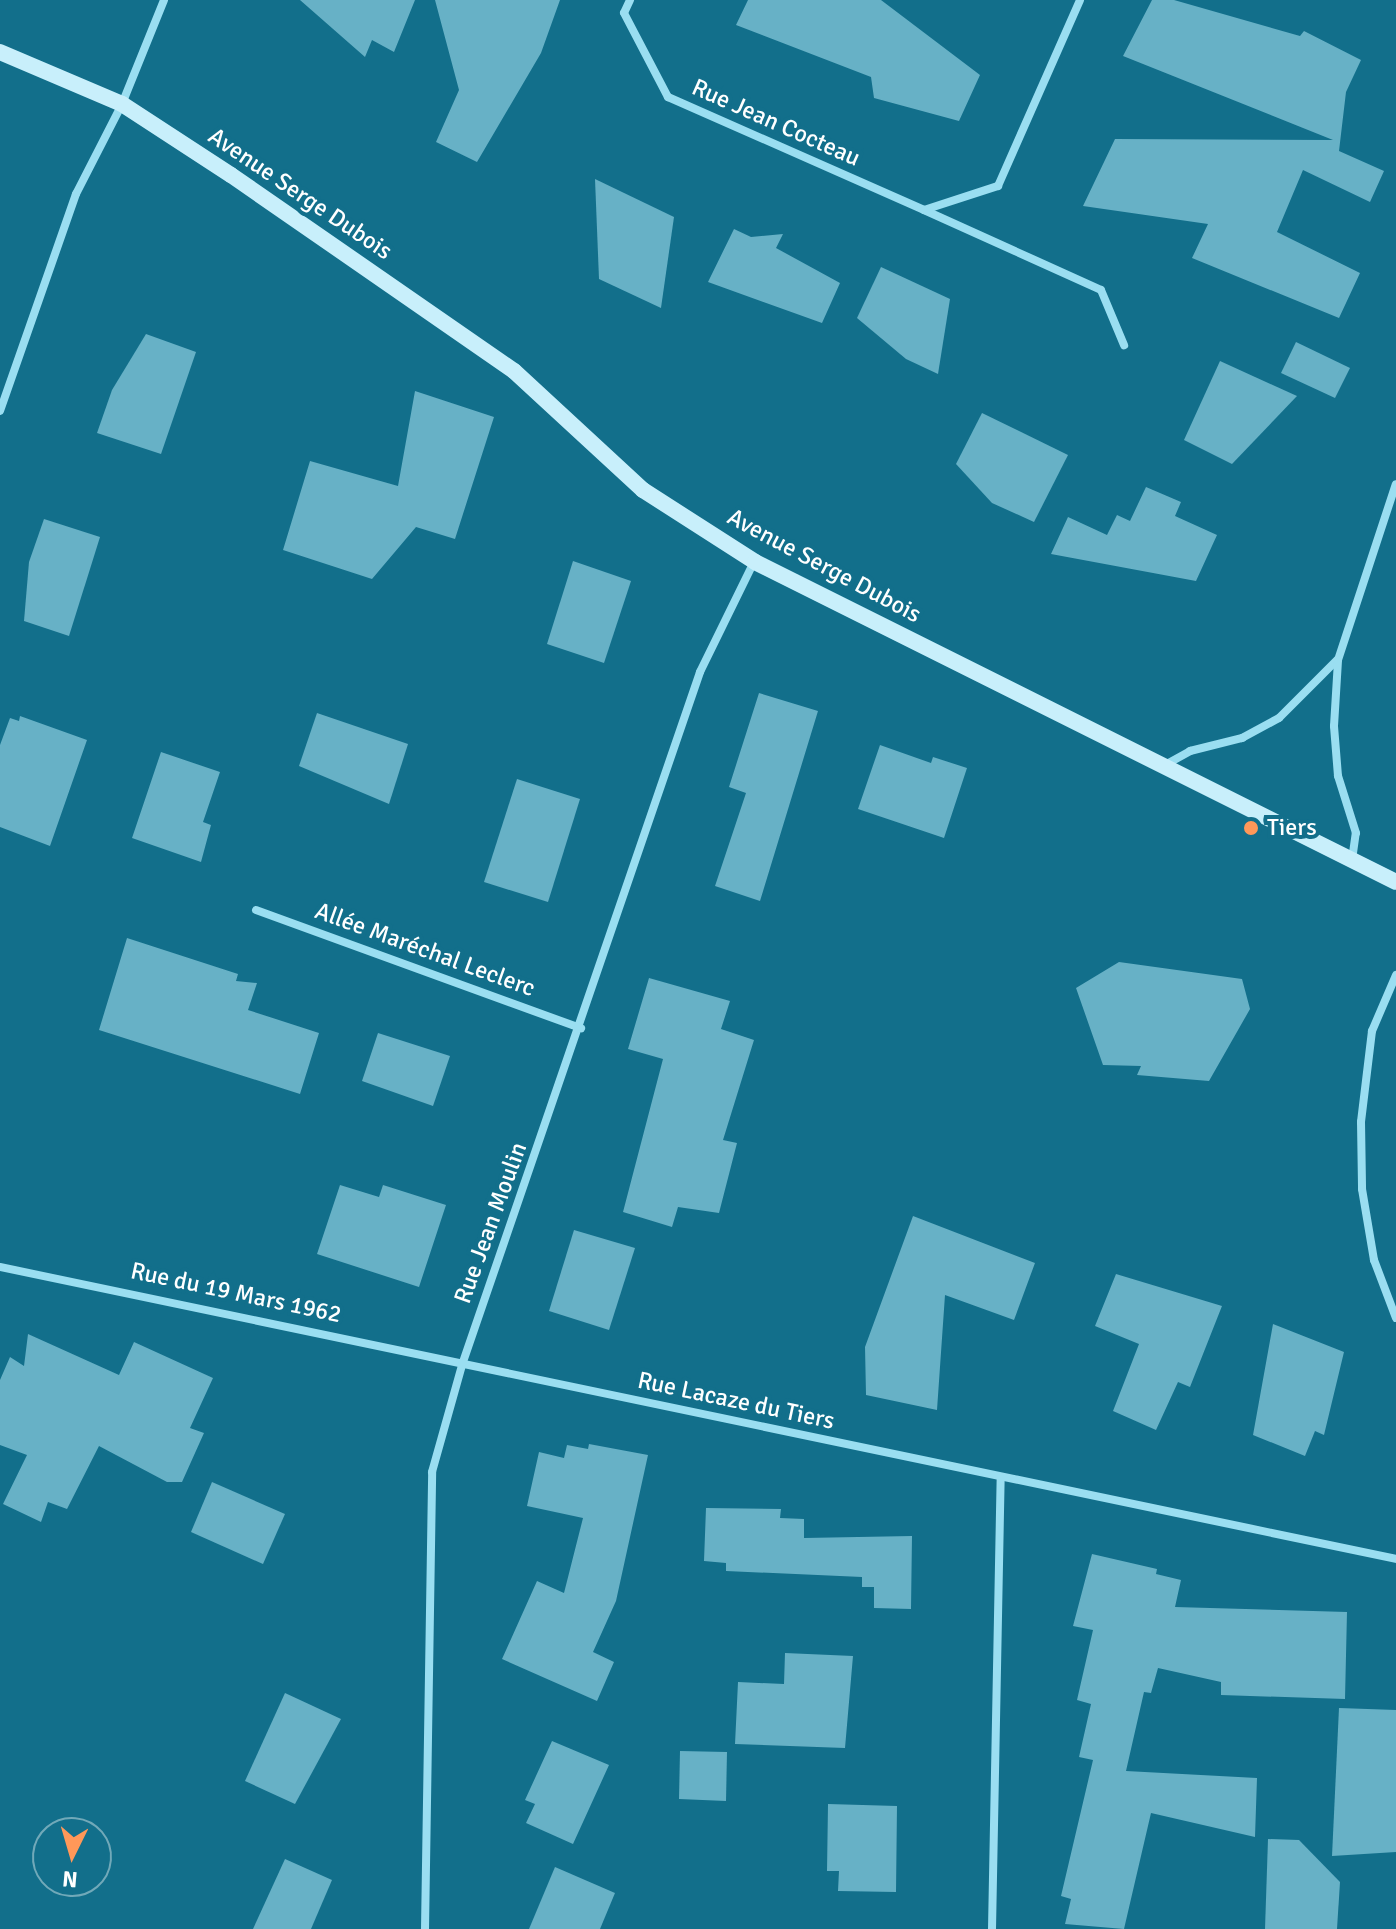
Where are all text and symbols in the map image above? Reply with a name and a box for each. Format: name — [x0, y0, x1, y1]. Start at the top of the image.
street label: Rue Jean Cocteau — [687, 73, 865, 173]
street label: Avenue Serge Dubois — [203, 122, 397, 266]
street label: Avenue Serge Dubois — [722, 503, 926, 629]
place label: Tiers — [1267, 814, 1317, 842]
marker: Tiers — [1242, 819, 1260, 837]
street label: Allée Maréchal Leclerc — [311, 897, 539, 1003]
street label: Rue Jean Moulin — [449, 1139, 533, 1307]
street label: Rue du 19 Mars 1962 — [128, 1257, 344, 1329]
street label: Rue Lacaze du Tiers — [635, 1366, 837, 1436]
north arrow — [32, 1817, 112, 1897]
text: N — [61, 1865, 79, 1894]

